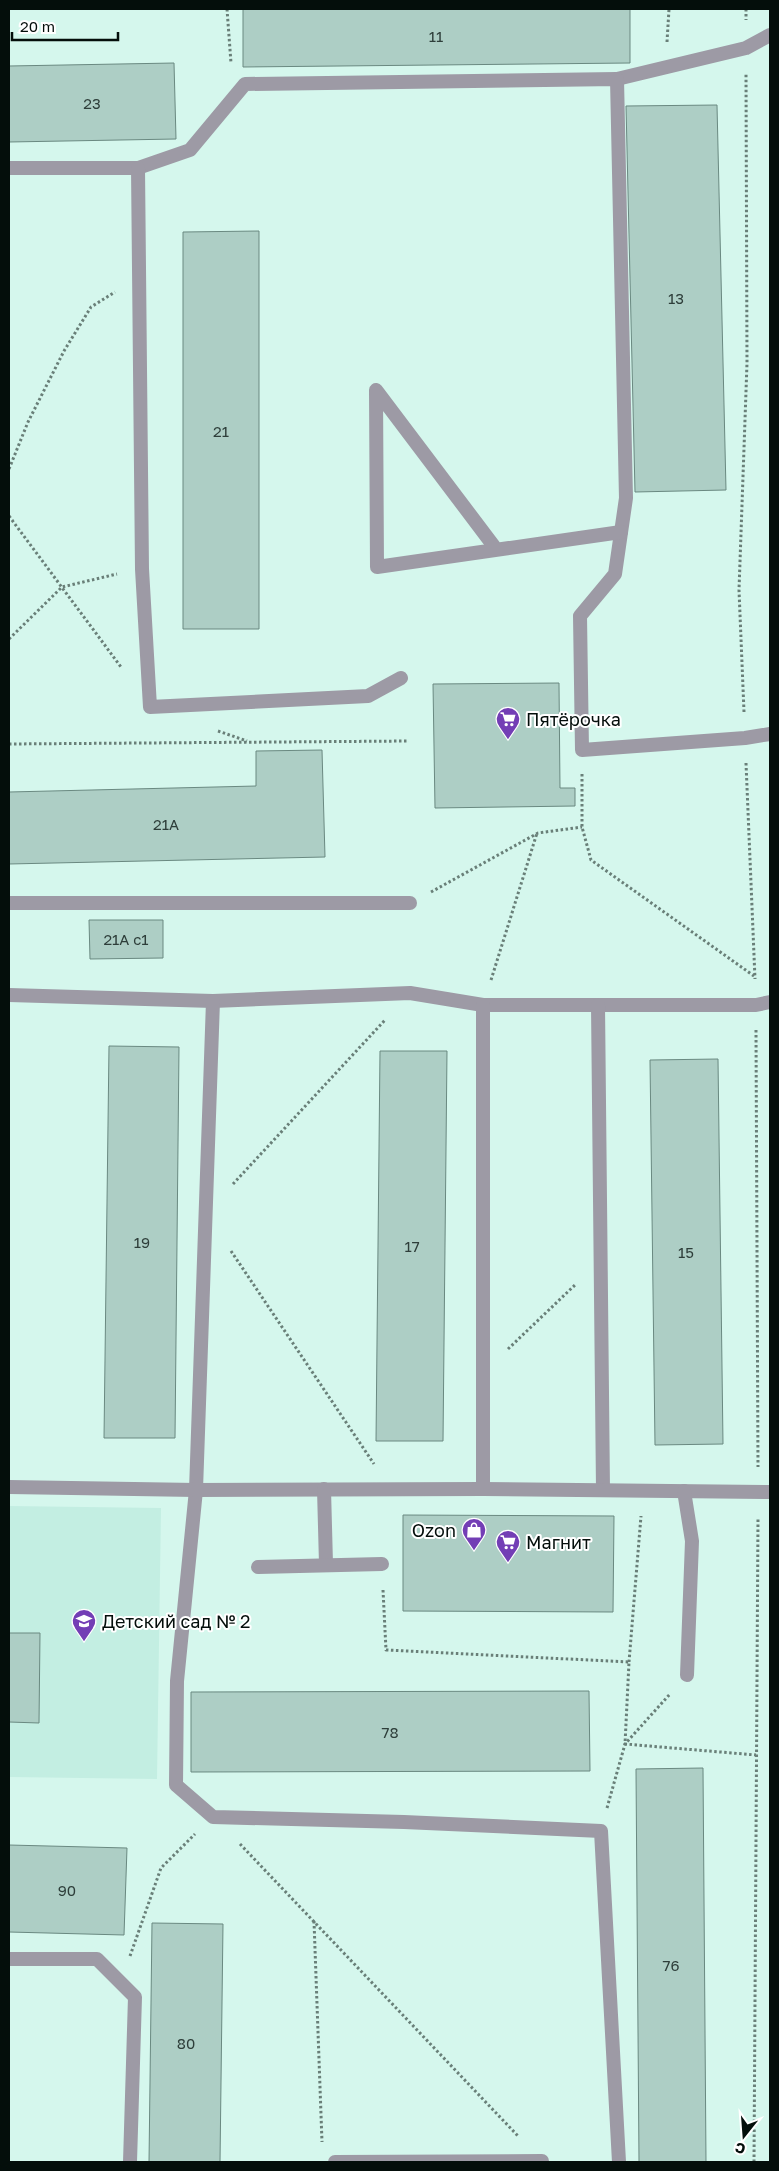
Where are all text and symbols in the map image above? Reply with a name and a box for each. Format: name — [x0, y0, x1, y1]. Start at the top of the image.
scale bar — [12, 10, 119, 42]
text: 20 m — [20, 17, 55, 35]
house number: 11 — [429, 27, 443, 45]
house number: 23 — [83, 94, 101, 112]
house number: 13 — [668, 289, 684, 307]
house number: 21 — [213, 422, 229, 440]
supermarket icon: Пятёрочка — [495, 706, 521, 740]
place label: Пятёрочка — [526, 708, 621, 730]
house number: 21А — [153, 815, 179, 833]
house number: 21А с1 — [103, 930, 149, 948]
house number: 19 — [134, 1233, 150, 1251]
house number: 17 — [404, 1237, 420, 1255]
house number: 15 — [678, 1243, 694, 1261]
shop icon: Ozon — [461, 1517, 487, 1551]
place label: Ozon — [412, 1519, 456, 1541]
supermarket icon: Магнит — [495, 1529, 521, 1563]
place label: Магнит — [526, 1531, 591, 1553]
school or university icon: Детский сад № 2 — [71, 1608, 97, 1642]
place label: Детский сад № 2 — [102, 1610, 251, 1632]
house number: 78 — [381, 1723, 399, 1741]
house number: 90 — [58, 1881, 76, 1899]
house number: 76 — [662, 1956, 680, 1974]
house number: 80 — [177, 2034, 195, 2052]
north arrow — [719, 2111, 769, 2161]
text: С — [733, 2139, 747, 2158]

